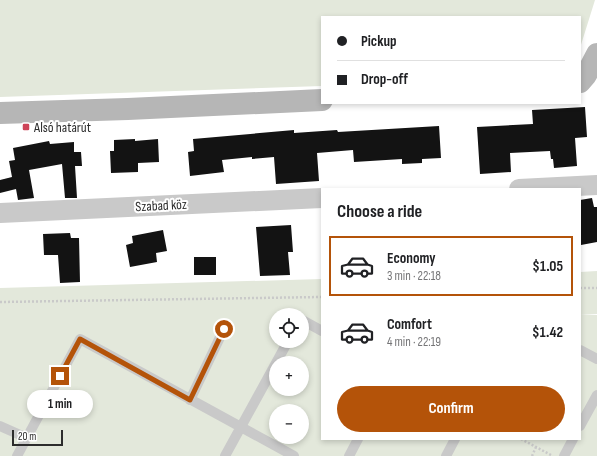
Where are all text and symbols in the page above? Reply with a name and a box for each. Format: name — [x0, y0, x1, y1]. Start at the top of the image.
text: Pickup — [361, 32, 397, 51]
text: Drop-off — [361, 70, 408, 89]
place label: Alsó határút — [33, 119, 91, 136]
marker: Alsó határút — [21, 122, 31, 132]
street label: Szabad köz — [135, 196, 187, 215]
text: Choose a ride — [337, 201, 422, 222]
icon: car — [339, 248, 375, 284]
text: Economy — [387, 249, 436, 268]
text: $1.05 — [532, 257, 563, 276]
text: 3 min · 22:18 — [387, 268, 441, 284]
map controls — [269, 308, 309, 444]
button: locate — [269, 308, 309, 348]
icon: car — [339, 314, 375, 350]
text: Comfort — [387, 315, 432, 334]
route start — [215, 320, 233, 338]
text: $1.42 — [532, 323, 563, 342]
text: 4 min · 22:19 — [387, 334, 441, 350]
button: + — [269, 356, 309, 396]
route end — [51, 367, 69, 385]
button: Confirm — [337, 386, 565, 432]
callout: 1 min — [27, 390, 93, 418]
text: 1 min — [48, 396, 72, 412]
button: − — [269, 404, 309, 444]
scale bar — [12, 428, 63, 447]
text: 20 m — [18, 430, 36, 443]

